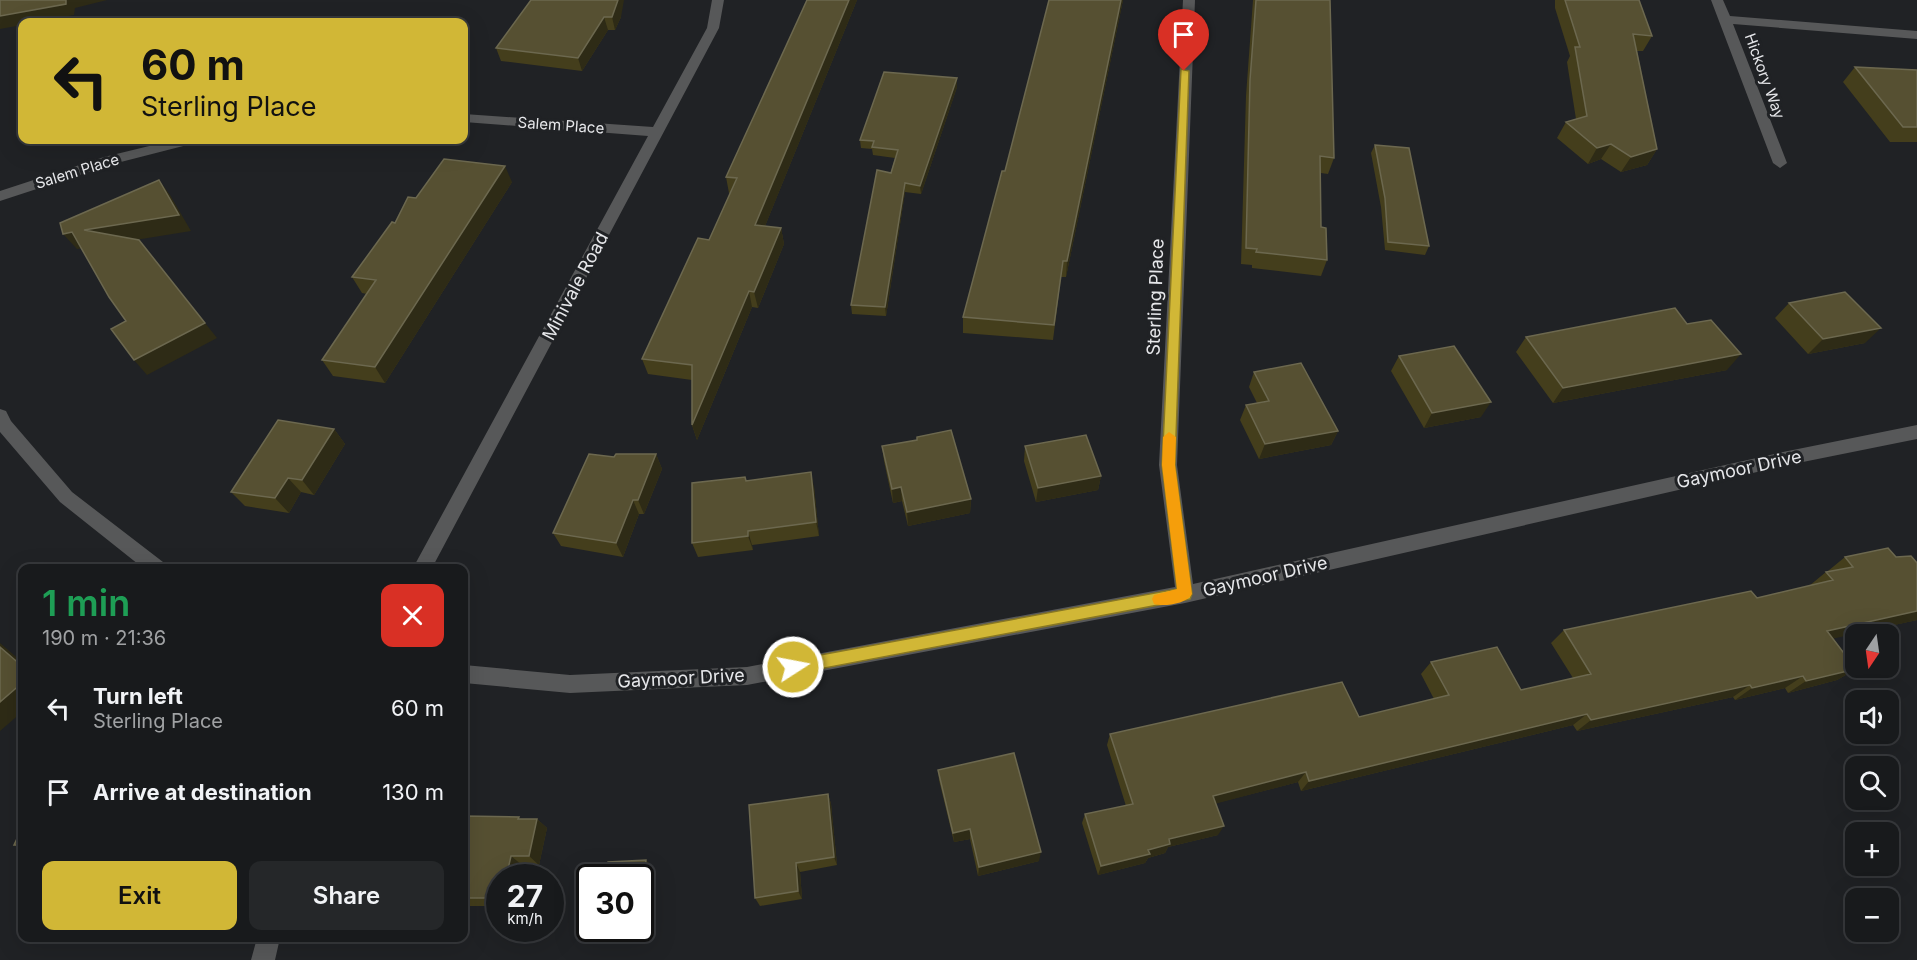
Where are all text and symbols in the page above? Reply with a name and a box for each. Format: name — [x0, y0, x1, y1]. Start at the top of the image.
pin — [1158, 9, 1209, 71]
icon: arrive — [1167, 18, 1200, 51]
street label: Hickory Way — [1741, 31, 1789, 122]
text: 60 m — [141, 39, 245, 90]
icon: left — [42, 42, 120, 120]
text: Sterling Place — [141, 90, 317, 123]
street label: Salem Place — [517, 112, 605, 138]
street label: Salem Place — [33, 149, 121, 193]
street label: Minivale Road — [538, 228, 612, 344]
street label: Sterling Place — [1142, 238, 1168, 356]
street label: Gaymoor Drive — [1675, 446, 1803, 492]
street label: Gaymoor Drive — [1201, 551, 1329, 601]
text: 1 min — [42, 581, 130, 625]
button: close — [381, 584, 444, 647]
north arrow — [1845, 624, 1899, 678]
map controls — [1845, 624, 1899, 942]
text: 190 m · 21:36 — [42, 626, 166, 650]
position arrow — [761, 635, 825, 699]
street label: Gaymoor Drive — [617, 664, 745, 692]
text: Turn left — [93, 683, 183, 709]
button: sound — [1845, 690, 1899, 744]
icon: left — [42, 692, 75, 725]
text: 60 m — [391, 695, 444, 721]
text: Sterling Place — [93, 709, 223, 733]
button: search — [1845, 756, 1899, 810]
icon: arrive — [42, 776, 75, 809]
text: Arrive at destination — [93, 779, 312, 805]
text: 130 m — [382, 779, 444, 805]
button: + — [1845, 822, 1899, 876]
button: Exit — [42, 861, 237, 930]
button: Share — [249, 861, 444, 930]
speed limit sign: 30 — [576, 864, 654, 942]
text: 27 — [507, 878, 543, 914]
button: − — [1845, 888, 1899, 942]
text: km/h — [507, 909, 543, 928]

